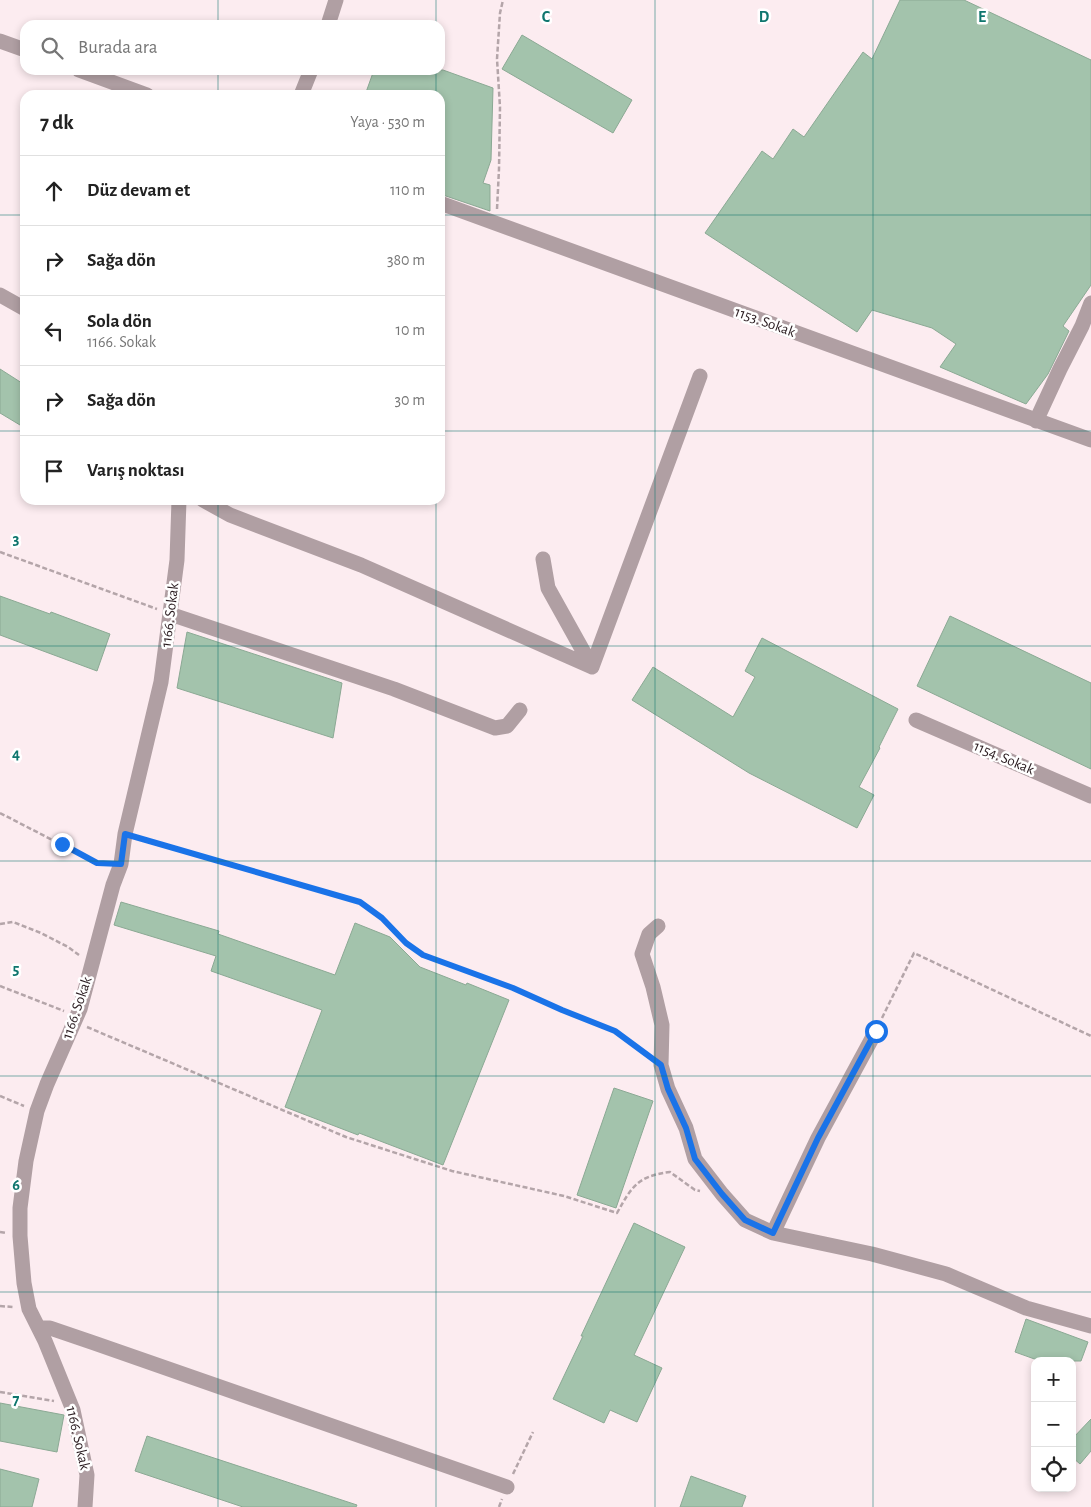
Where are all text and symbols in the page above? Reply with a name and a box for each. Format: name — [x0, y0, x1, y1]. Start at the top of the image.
text: C — [542, 9, 551, 25]
text: D — [759, 9, 770, 25]
text: E — [978, 9, 986, 25]
search box — [20, 20, 445, 75]
icon: search — [38, 34, 66, 62]
text: Burada ara — [78, 38, 157, 57]
text: 7 dk — [40, 112, 74, 133]
text: Yaya · 530 m — [350, 114, 425, 130]
icon: ahead — [40, 177, 68, 205]
text: Düz devam et — [87, 181, 190, 200]
text: 110 m — [390, 182, 425, 198]
icon: right — [40, 247, 68, 275]
text: Sağa dön — [87, 251, 156, 270]
text: 380 m — [387, 252, 425, 268]
street label: 1153. Sokak — [733, 304, 797, 340]
text: Sola dön — [87, 312, 152, 331]
icon: left — [40, 317, 68, 345]
text: 10 m — [396, 322, 425, 338]
text: 1166. Sokak — [87, 334, 156, 350]
icon: right — [40, 387, 68, 415]
text: Sağa dön — [87, 391, 156, 410]
text: 30 m — [395, 392, 425, 408]
icon: arrive — [40, 457, 68, 485]
text: Varış noktası — [87, 461, 185, 480]
text: 3 — [13, 531, 20, 547]
street label: 1166. Sokak — [159, 582, 181, 648]
street label: 1154. Sokak — [972, 739, 1037, 778]
text: 4 — [12, 746, 20, 762]
route end — [51, 833, 74, 856]
text: 5 — [13, 961, 20, 977]
street label: 1166. Sokak — [59, 975, 95, 1041]
route start — [865, 1020, 888, 1043]
text: 6 — [12, 1177, 20, 1193]
map controls — [1031, 1357, 1076, 1492]
button: + — [1031, 1357, 1076, 1402]
text: 7 — [13, 1392, 20, 1408]
button: − — [1031, 1402, 1076, 1447]
street label: 1166. Sokak — [63, 1405, 93, 1471]
button: locate — [1031, 1447, 1076, 1492]

